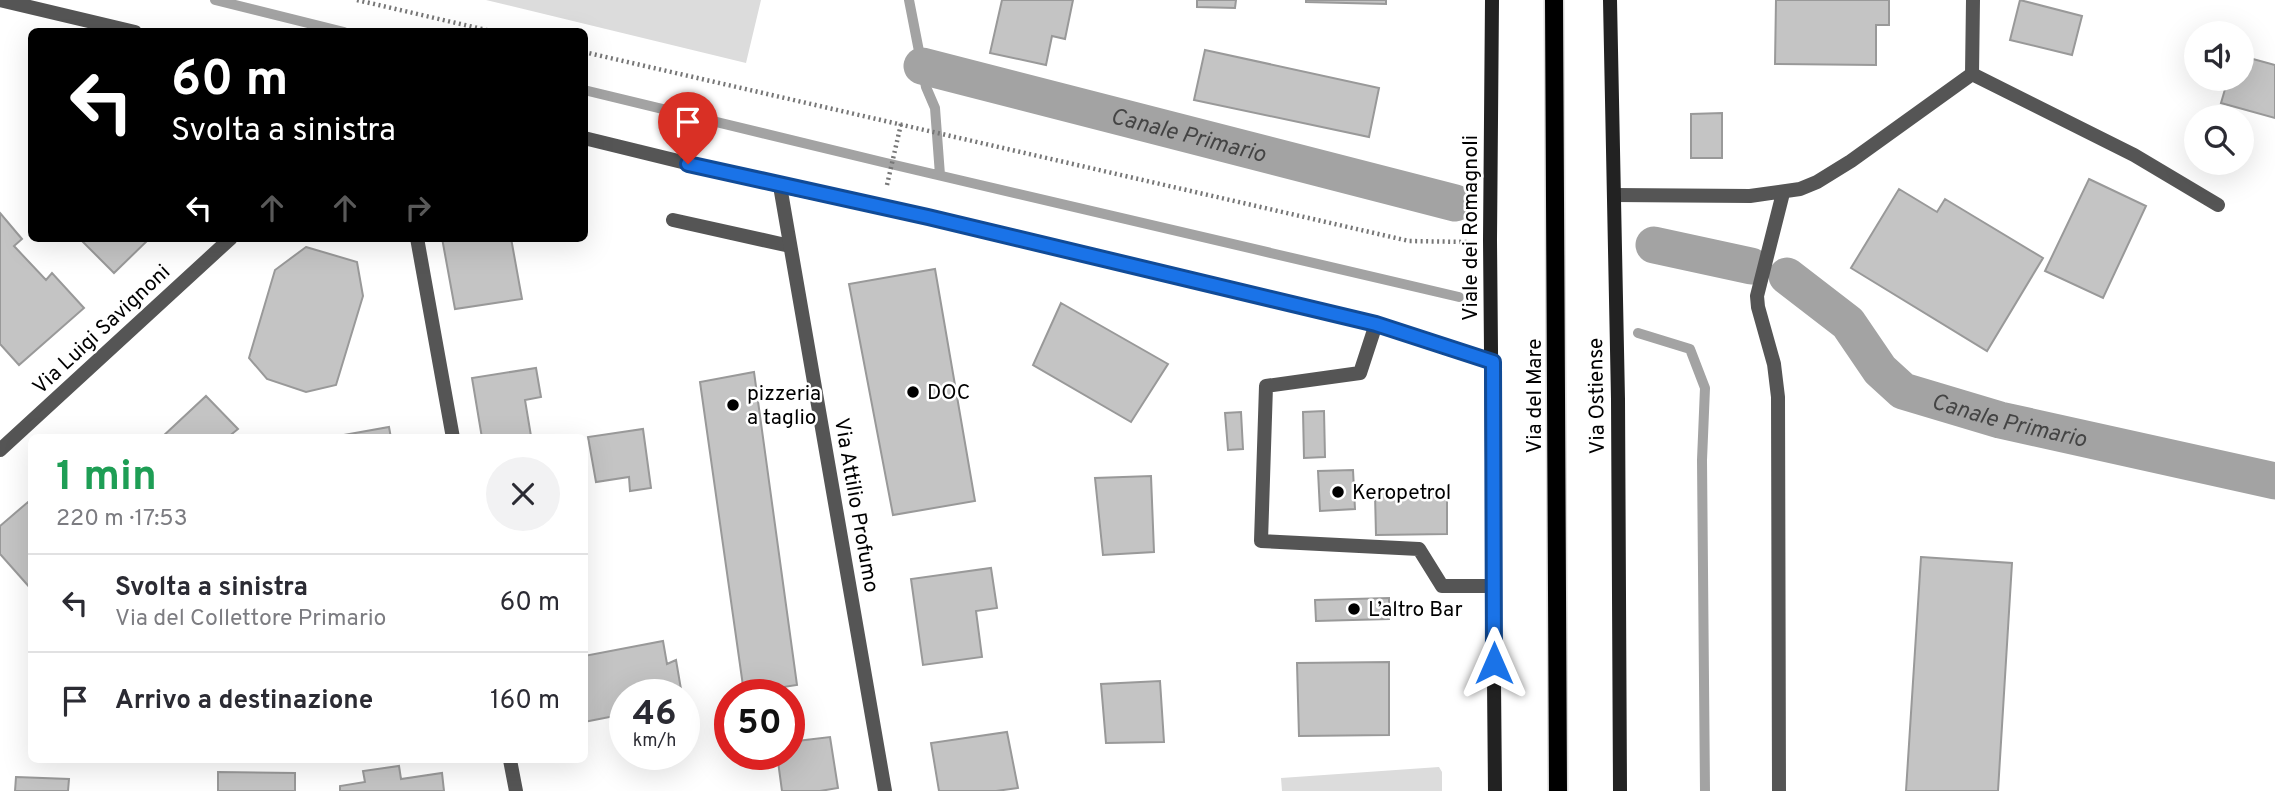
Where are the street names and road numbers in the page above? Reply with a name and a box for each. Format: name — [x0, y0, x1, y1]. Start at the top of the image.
street label: Viale dei Romagnoli — [1458, 135, 1485, 321]
street label: Via Luigi Savignoni — [28, 259, 177, 401]
street label: Via Ostiense — [1583, 337, 1612, 454]
street label: Via del Mare — [1522, 338, 1549, 454]
street label: Via Attilio Profumo — [827, 416, 884, 595]

